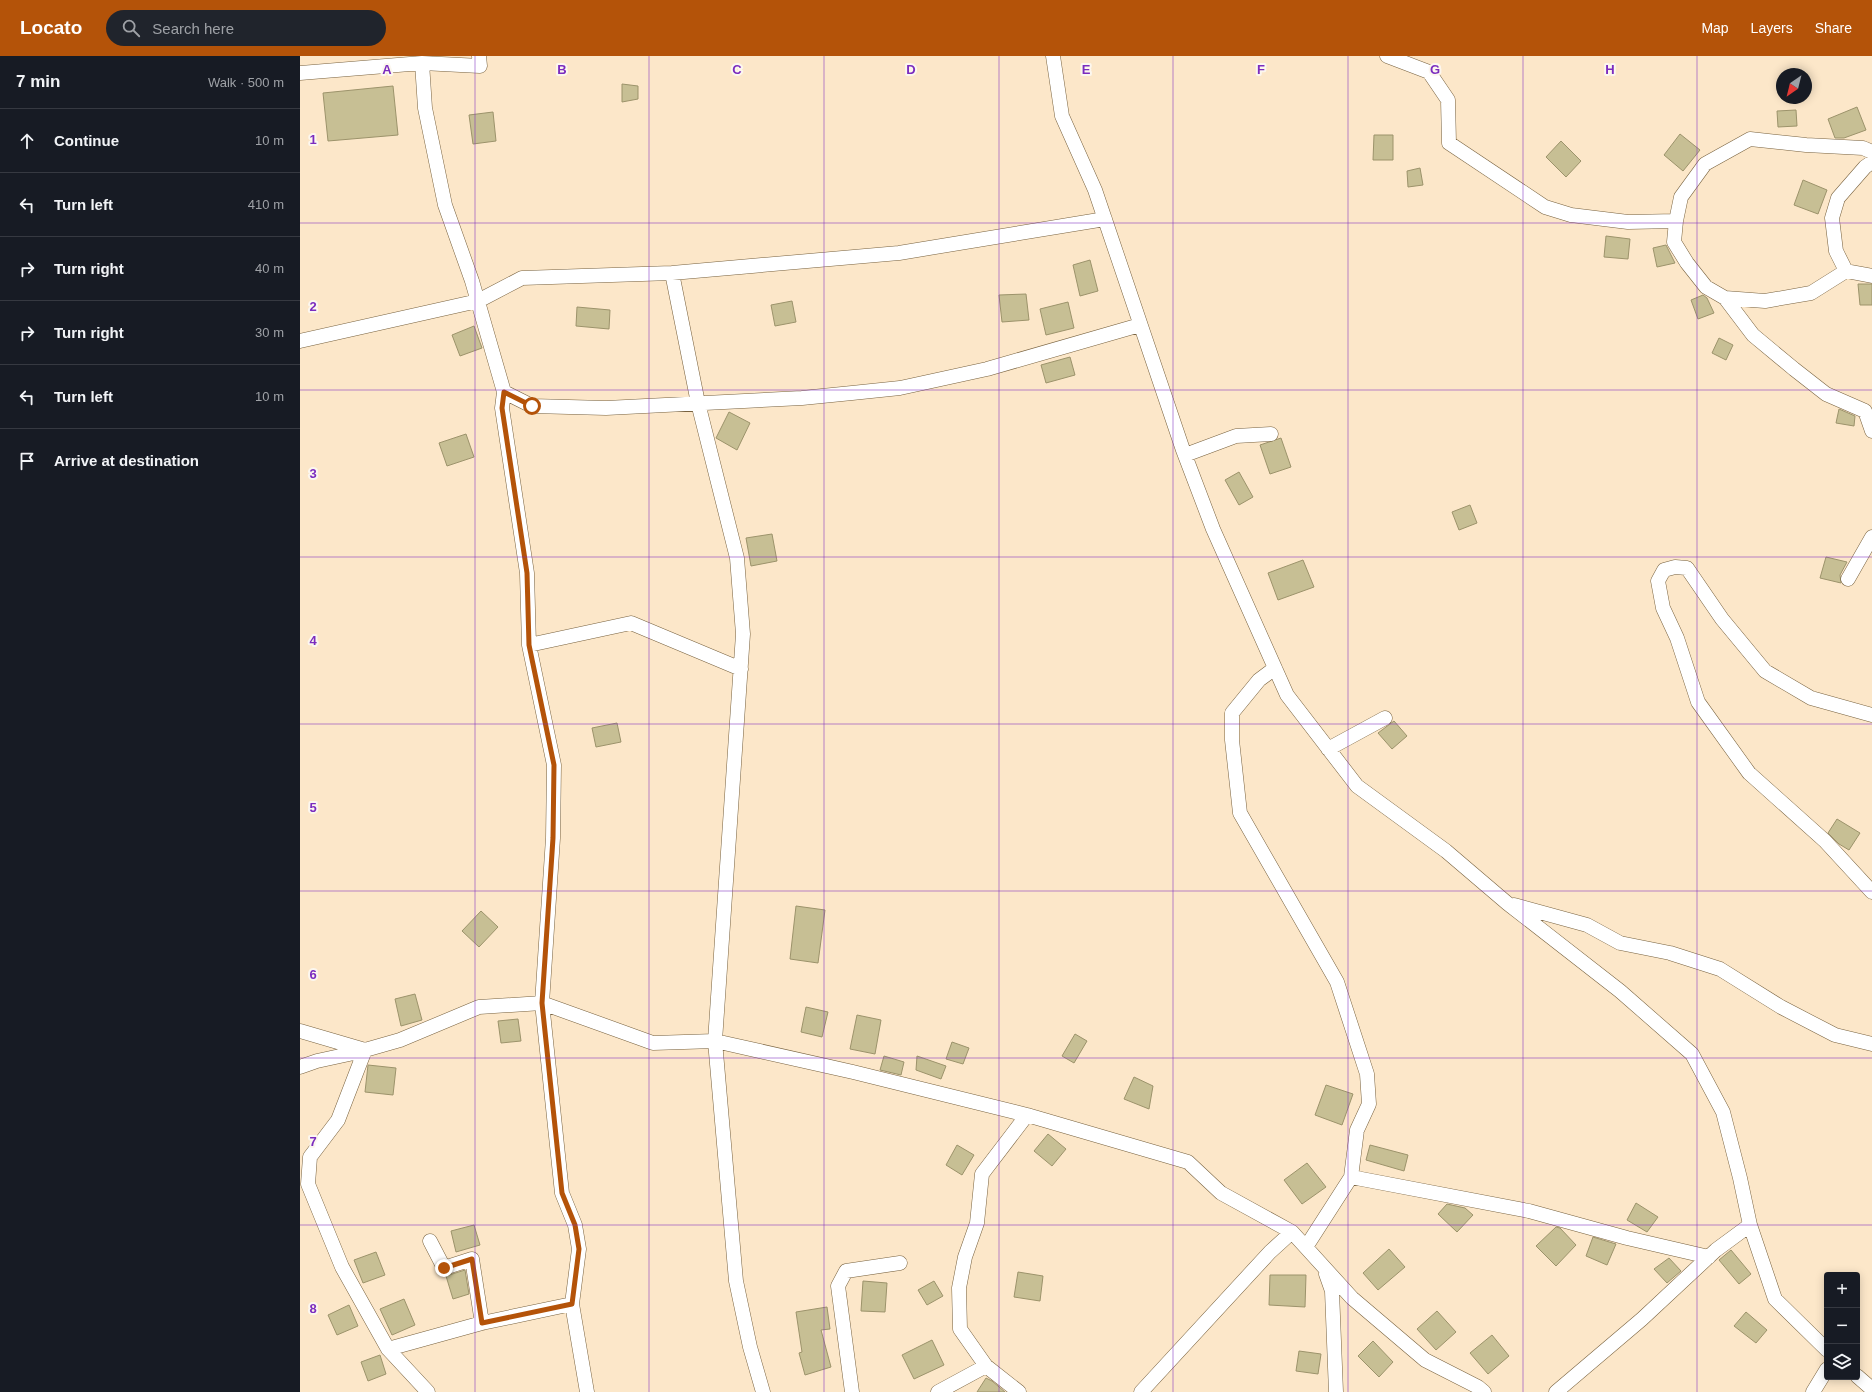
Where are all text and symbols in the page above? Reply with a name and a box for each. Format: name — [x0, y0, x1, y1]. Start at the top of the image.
search box — [106, 10, 386, 46]
text: Locato — [20, 17, 82, 38]
icon: search — [120, 17, 142, 39]
text: Search here — [152, 20, 234, 37]
text: Map — [1701, 20, 1729, 36]
text: Layers — [1751, 20, 1793, 36]
text: Share — [1815, 20, 1852, 36]
text: A — [382, 62, 392, 77]
text: B — [557, 62, 567, 77]
text: C — [732, 62, 742, 77]
text: D — [906, 62, 916, 77]
text: E — [1082, 62, 1091, 77]
text: F — [1257, 62, 1265, 77]
text: G — [1430, 62, 1440, 77]
text: H — [1605, 62, 1615, 77]
north arrow — [1776, 68, 1812, 104]
text: 7 min — [16, 72, 60, 91]
text: Walk · 500 m — [208, 75, 284, 90]
icon: ahead — [16, 130, 38, 152]
text: Continue — [54, 132, 119, 149]
text: 1 — [309, 132, 317, 147]
text: 10 m — [255, 133, 284, 148]
icon: left — [16, 194, 38, 216]
text: Turn left — [54, 196, 113, 213]
text: 410 m — [248, 197, 284, 212]
icon: right — [16, 258, 38, 280]
text: Turn right — [54, 260, 124, 277]
text: 40 m — [255, 261, 284, 276]
text: 2 — [309, 299, 317, 314]
icon: right — [16, 322, 38, 344]
text: Turn right — [54, 324, 124, 341]
text: 30 m — [255, 325, 284, 340]
icon: left — [16, 386, 38, 408]
text: Turn left — [54, 388, 113, 405]
text: 10 m — [255, 389, 284, 404]
route start — [523, 397, 541, 415]
icon: arrive — [16, 450, 38, 472]
text: Arrive at destination — [54, 452, 199, 469]
text: 3 — [309, 466, 317, 481]
text: 4 — [309, 633, 317, 648]
text: 5 — [309, 800, 317, 815]
text: 6 — [309, 967, 317, 982]
text: 7 — [309, 1134, 317, 1149]
route end — [435, 1259, 453, 1277]
map controls — [1824, 1272, 1860, 1380]
button: + — [1824, 1272, 1860, 1308]
text: 8 — [309, 1301, 317, 1316]
button: − — [1824, 1308, 1860, 1344]
button: layers — [1824, 1344, 1860, 1380]

